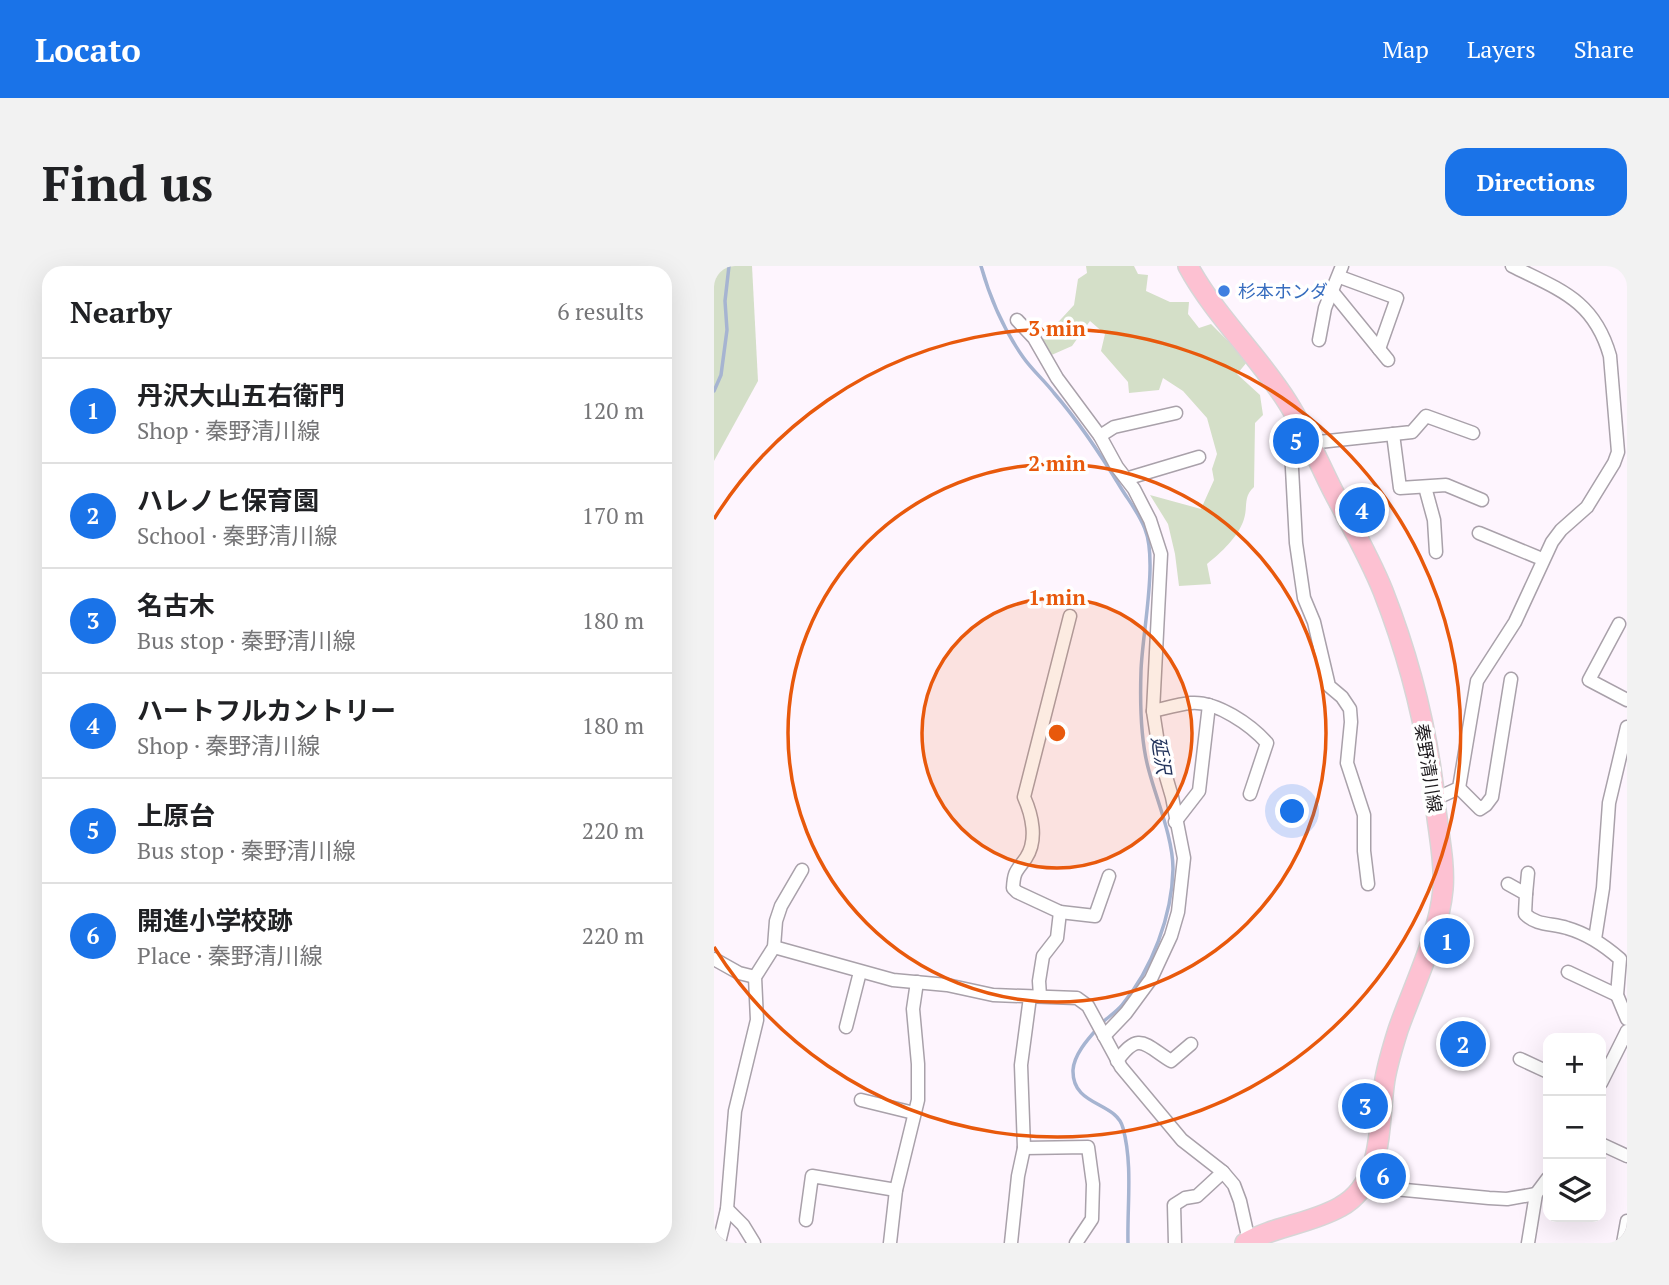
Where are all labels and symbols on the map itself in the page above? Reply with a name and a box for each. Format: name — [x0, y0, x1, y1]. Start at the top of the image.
place label: 杉本ホンダ — [1238, 279, 1328, 303]
marker: 杉本ホンダ — [1216, 283, 1232, 299]
text: 3 min — [1028, 314, 1086, 342]
pin: 5 — [1273, 415, 1319, 467]
text: 2 min — [1028, 449, 1086, 477]
pin: 4 — [1339, 484, 1385, 536]
text: 1 min — [1028, 583, 1086, 611]
centre of rings — [1045, 721, 1069, 745]
street label: 秦野清川線 — [1410, 722, 1448, 814]
water label: 延沢 — [1147, 734, 1178, 779]
your location — [1275, 794, 1309, 828]
pin: 1 — [1424, 915, 1470, 967]
pin: 2 — [1440, 1018, 1486, 1070]
pin: 3 — [1342, 1080, 1388, 1132]
pin: 6 — [1360, 1150, 1406, 1202]

